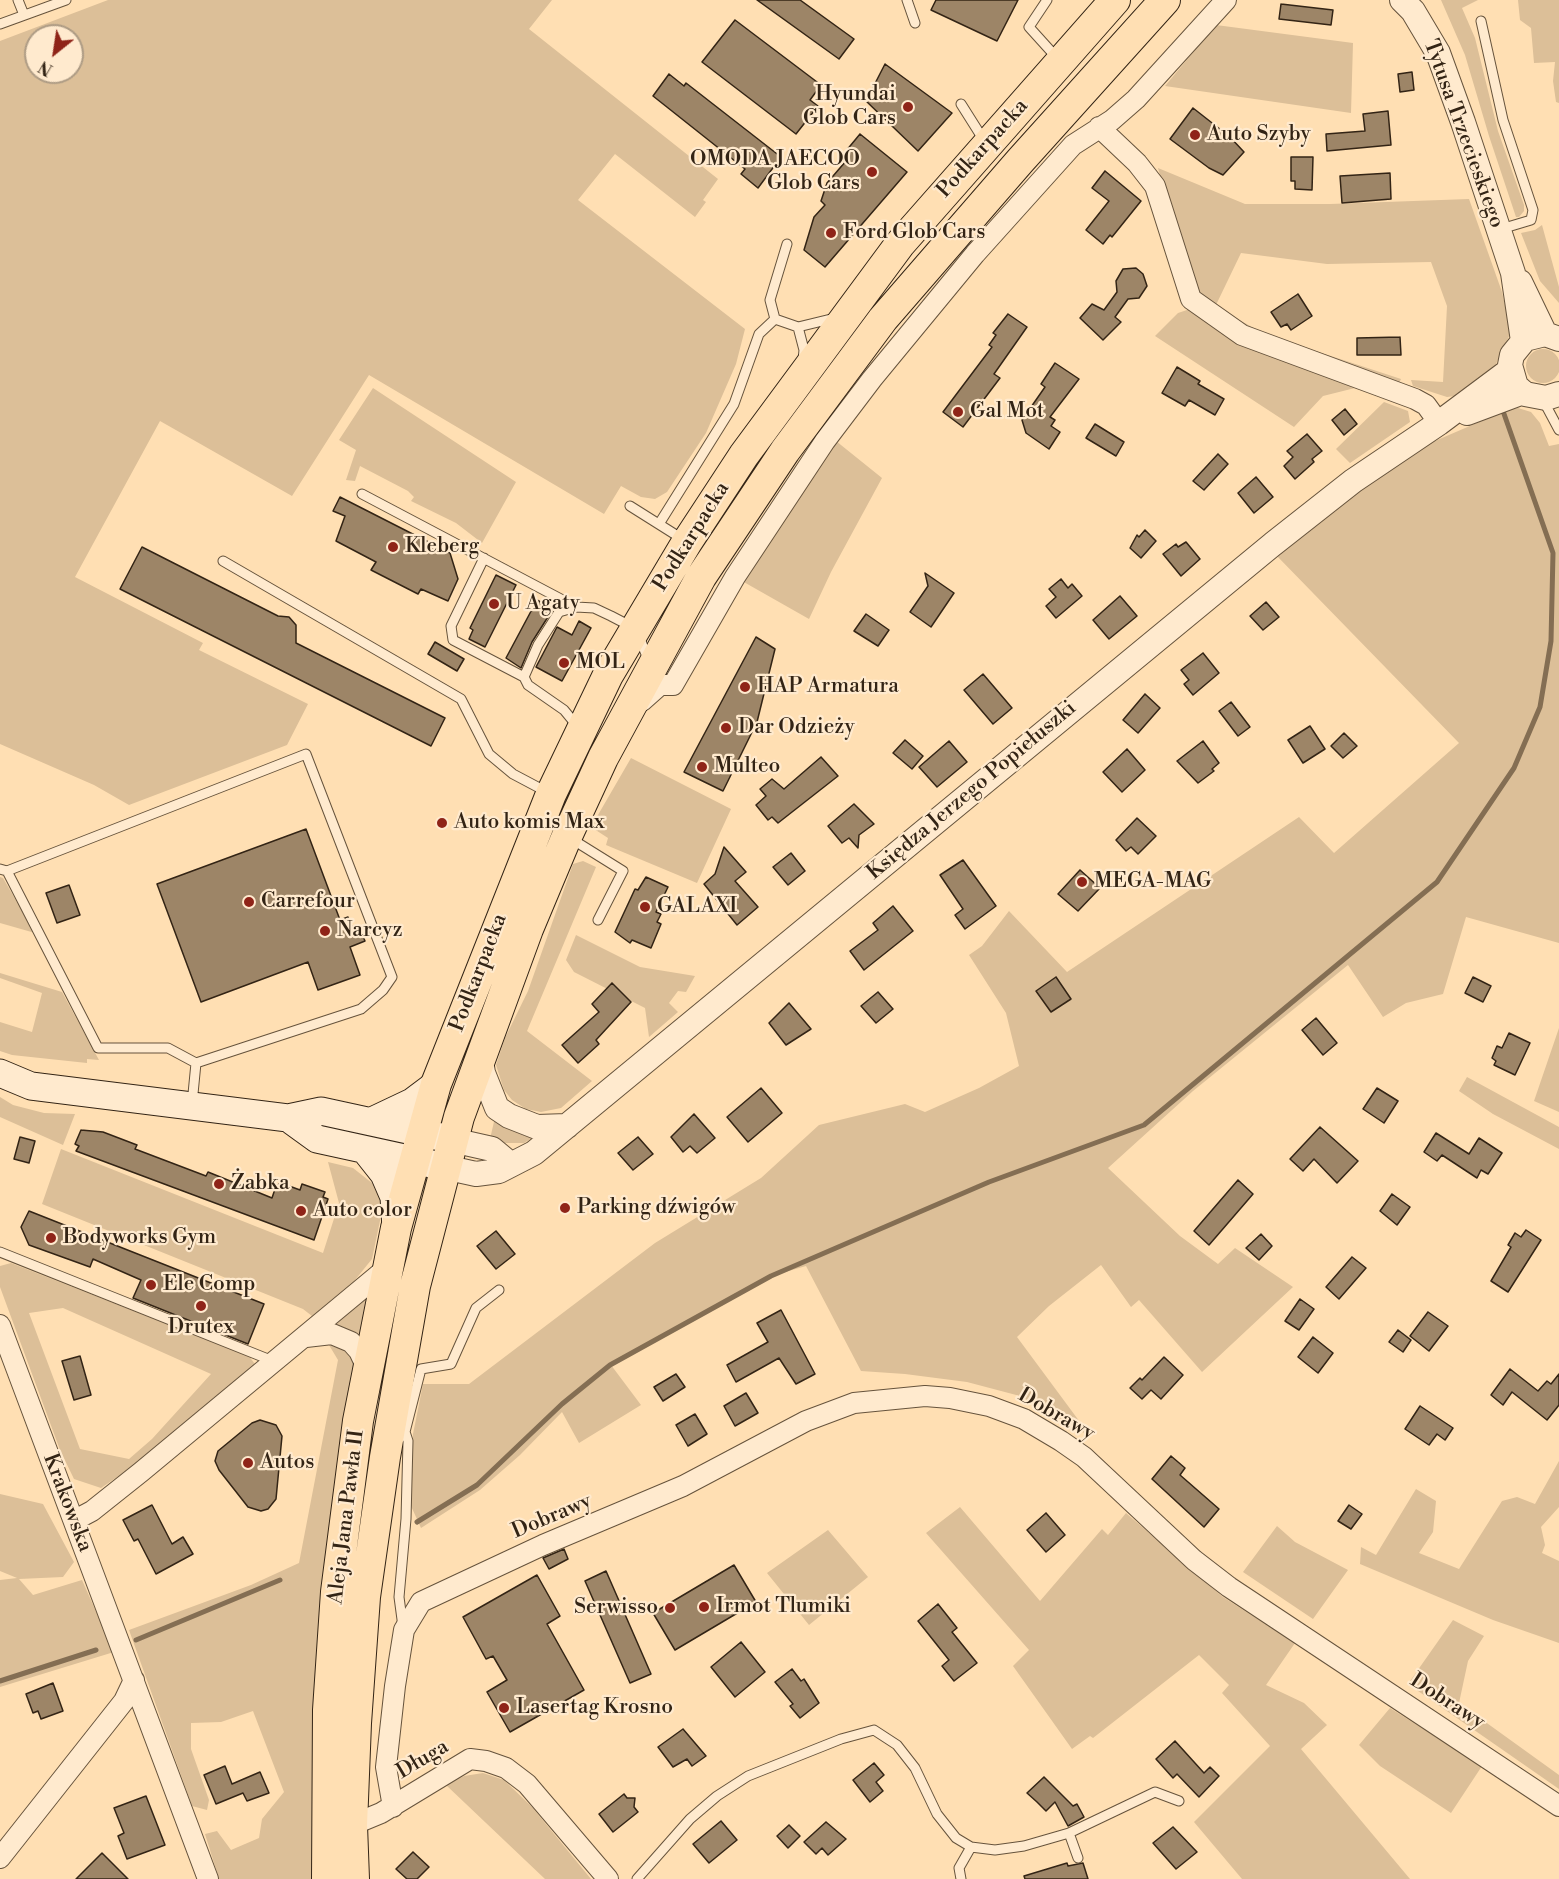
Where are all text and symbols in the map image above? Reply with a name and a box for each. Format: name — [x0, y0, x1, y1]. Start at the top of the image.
north arrow — [24, 24, 84, 84]
street label: Tytusa Trzecieskiego — [1417, 36, 1509, 232]
text: N — [36, 56, 56, 80]
place label: Hyundai Glob Cars — [803, 82, 896, 132]
street label: Podkarpacka — [932, 94, 1034, 204]
marker: Hyundai Glob Cars — [901, 100, 915, 114]
place label: Auto Szyby — [1207, 122, 1311, 148]
marker: Auto Szyby — [1188, 128, 1202, 142]
place label: OMODA JAECOO Glob Cars — [690, 147, 860, 197]
marker: OMODA JAECOO Glob Cars — [865, 165, 879, 179]
place label: Ford Glob Cars — [843, 220, 985, 246]
marker: Ford Glob Cars — [824, 226, 838, 240]
place label: Gal Mot — [970, 399, 1044, 425]
marker: Gal Mot — [951, 405, 965, 419]
street label: Podkarpacka — [648, 478, 736, 596]
place label: Kleberg — [405, 534, 479, 560]
marker: Kleberg — [386, 540, 400, 554]
place label: U Agaty — [506, 591, 580, 617]
marker: U Agaty — [487, 597, 501, 611]
place label: MOL — [576, 650, 625, 676]
marker: MOL — [557, 656, 571, 670]
place label: HAP Armatura — [757, 674, 899, 700]
marker: HAP Armatura — [738, 680, 752, 694]
street label: Księdza Jerzego Popiełuszki — [862, 696, 1082, 886]
place label: Dar Odzieży — [738, 715, 855, 741]
marker: Dar Odzieży — [719, 721, 733, 735]
place label: Multeo — [714, 754, 780, 780]
marker: Multeo — [695, 760, 709, 774]
place label: Auto komis Max — [454, 810, 605, 836]
marker: Auto komis Max — [435, 816, 449, 830]
place label: MEGA-MAG — [1094, 869, 1212, 895]
marker: MEGA-MAG — [1075, 875, 1089, 889]
place label: Carrefour — [261, 889, 355, 915]
place label: GALAXI — [657, 894, 737, 920]
marker: Carrefour — [242, 895, 256, 909]
marker: GALAXI — [638, 900, 652, 914]
street label: Podkarpacka — [445, 911, 513, 1035]
place label: Narcyz — [337, 918, 403, 944]
marker: Narcyz — [318, 924, 332, 938]
place label: Żabka — [231, 1171, 290, 1197]
marker: Żabka — [212, 1177, 226, 1191]
place label: Parking dźwigów — [577, 1195, 735, 1221]
place label: Auto color — [313, 1198, 412, 1224]
marker: Parking dźwigów — [558, 1201, 572, 1215]
marker: Auto color — [294, 1204, 308, 1218]
place label: Bodyworks Gym — [63, 1225, 216, 1251]
marker: Bodyworks Gym — [44, 1231, 58, 1245]
place label: Ele Comp — [163, 1272, 255, 1298]
marker: Ele Comp — [144, 1278, 158, 1292]
marker: Drutex — [194, 1299, 208, 1313]
place label: Drutex — [168, 1315, 234, 1341]
street label: Dobrawy — [1013, 1383, 1099, 1447]
street label: Aleja Jana Pawła II — [324, 1428, 370, 1606]
street label: Krakowska — [37, 1450, 97, 1556]
place label: Autos — [260, 1450, 314, 1476]
marker: Autos — [241, 1456, 255, 1470]
street label: Dobrawy — [508, 1489, 596, 1545]
place label: Irmot Tlumiki — [716, 1594, 851, 1620]
place label: Serwisso — [574, 1595, 658, 1621]
marker: Irmot Tlumiki — [697, 1600, 711, 1614]
marker: Serwisso — [663, 1601, 677, 1615]
street label: Dobrawy — [1405, 1668, 1489, 1736]
place label: Lasertag Krosno — [516, 1695, 673, 1721]
marker: Lasertag Krosno — [497, 1701, 511, 1715]
street label: Długa — [393, 1735, 453, 1785]

